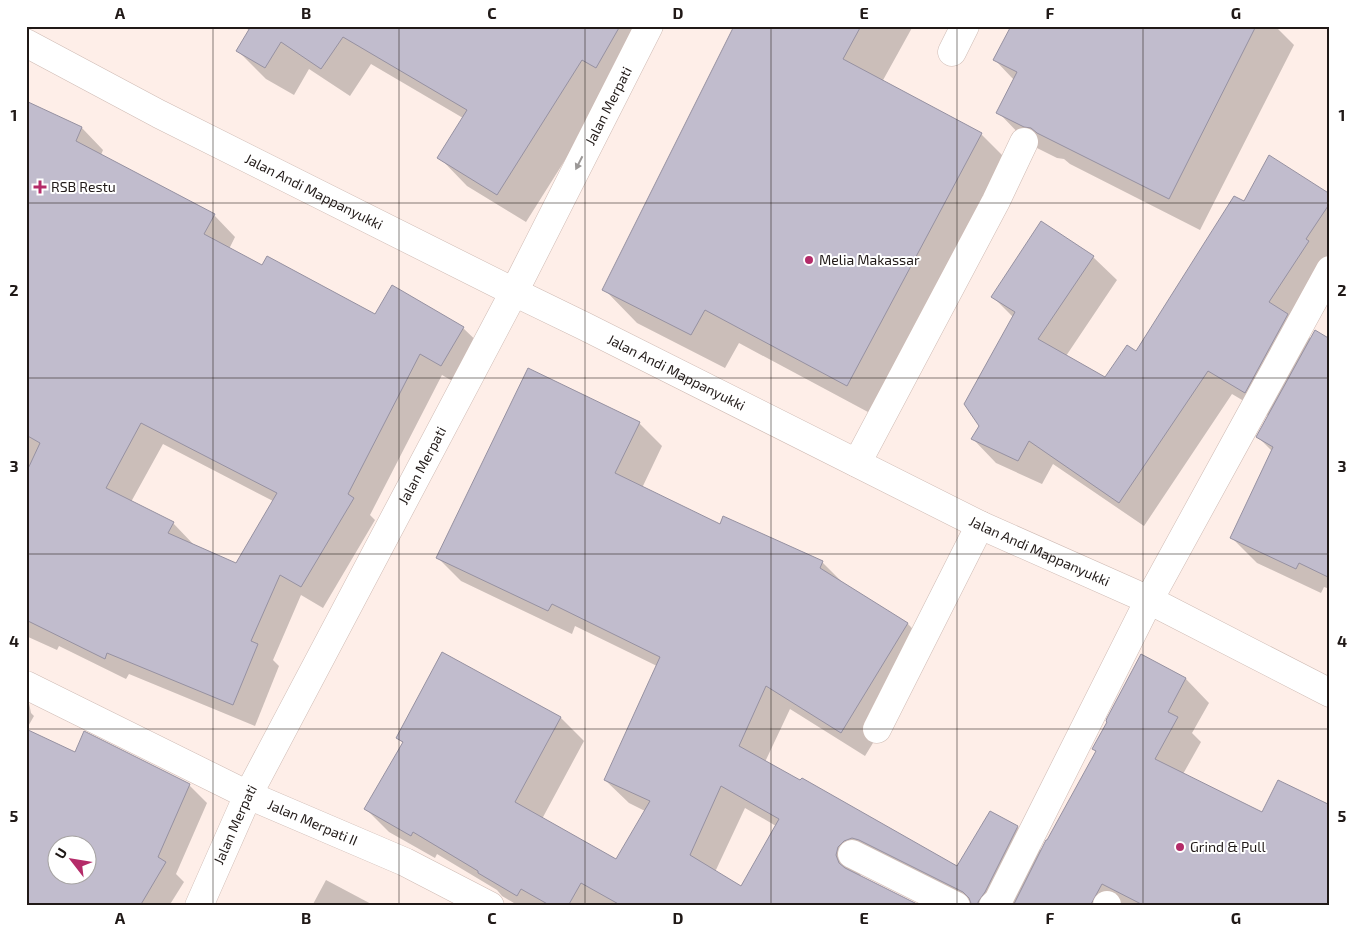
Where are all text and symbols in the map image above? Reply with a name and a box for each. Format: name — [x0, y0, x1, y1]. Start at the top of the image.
text: A — [115, 3, 126, 22]
text: B — [301, 3, 311, 22]
text: C — [487, 3, 497, 22]
text: D — [673, 3, 684, 22]
text: E — [859, 3, 869, 22]
text: F — [1046, 3, 1055, 22]
text: G — [1231, 3, 1241, 22]
street label: Jalan Merpati — [581, 64, 635, 148]
text: 1 — [11, 105, 17, 124]
text: 1 — [1339, 105, 1345, 124]
street label: Jalan Andi Mappanyukki — [242, 150, 386, 233]
one-way arrow — [575, 156, 583, 171]
place label: RSB Restu — [51, 178, 116, 195]
marker: RSB Restu — [33, 180, 47, 194]
place label: Melia Makassar — [819, 251, 920, 268]
marker: Melia Makassar — [803, 254, 815, 266]
text: 2 — [9, 280, 19, 299]
text: 2 — [1337, 280, 1347, 299]
street label: Jalan Andi Mappanyukki — [605, 330, 748, 414]
street label: Jalan Merpati — [394, 423, 449, 507]
text: 3 — [9, 456, 19, 475]
text: 3 — [1337, 456, 1347, 475]
street label: Jalan Andi Mappanyukki — [967, 512, 1113, 590]
text: 4 — [9, 631, 19, 650]
text: 4 — [1337, 631, 1347, 650]
street label: Jalan Merpati — [209, 782, 260, 867]
street label: Jalan Merpati II — [265, 795, 360, 849]
text: 5 — [10, 806, 19, 825]
text: 5 — [1338, 806, 1347, 825]
north arrow — [48, 834, 98, 884]
place label: Grind & Pull — [1190, 838, 1266, 855]
marker: Grind & Pull — [1174, 841, 1186, 853]
text: U — [51, 845, 70, 862]
text: A — [115, 908, 126, 927]
text: B — [301, 908, 311, 927]
text: C — [487, 908, 497, 927]
text: D — [673, 908, 684, 927]
text: E — [859, 908, 869, 927]
text: F — [1046, 908, 1055, 927]
text: G — [1231, 908, 1241, 927]

